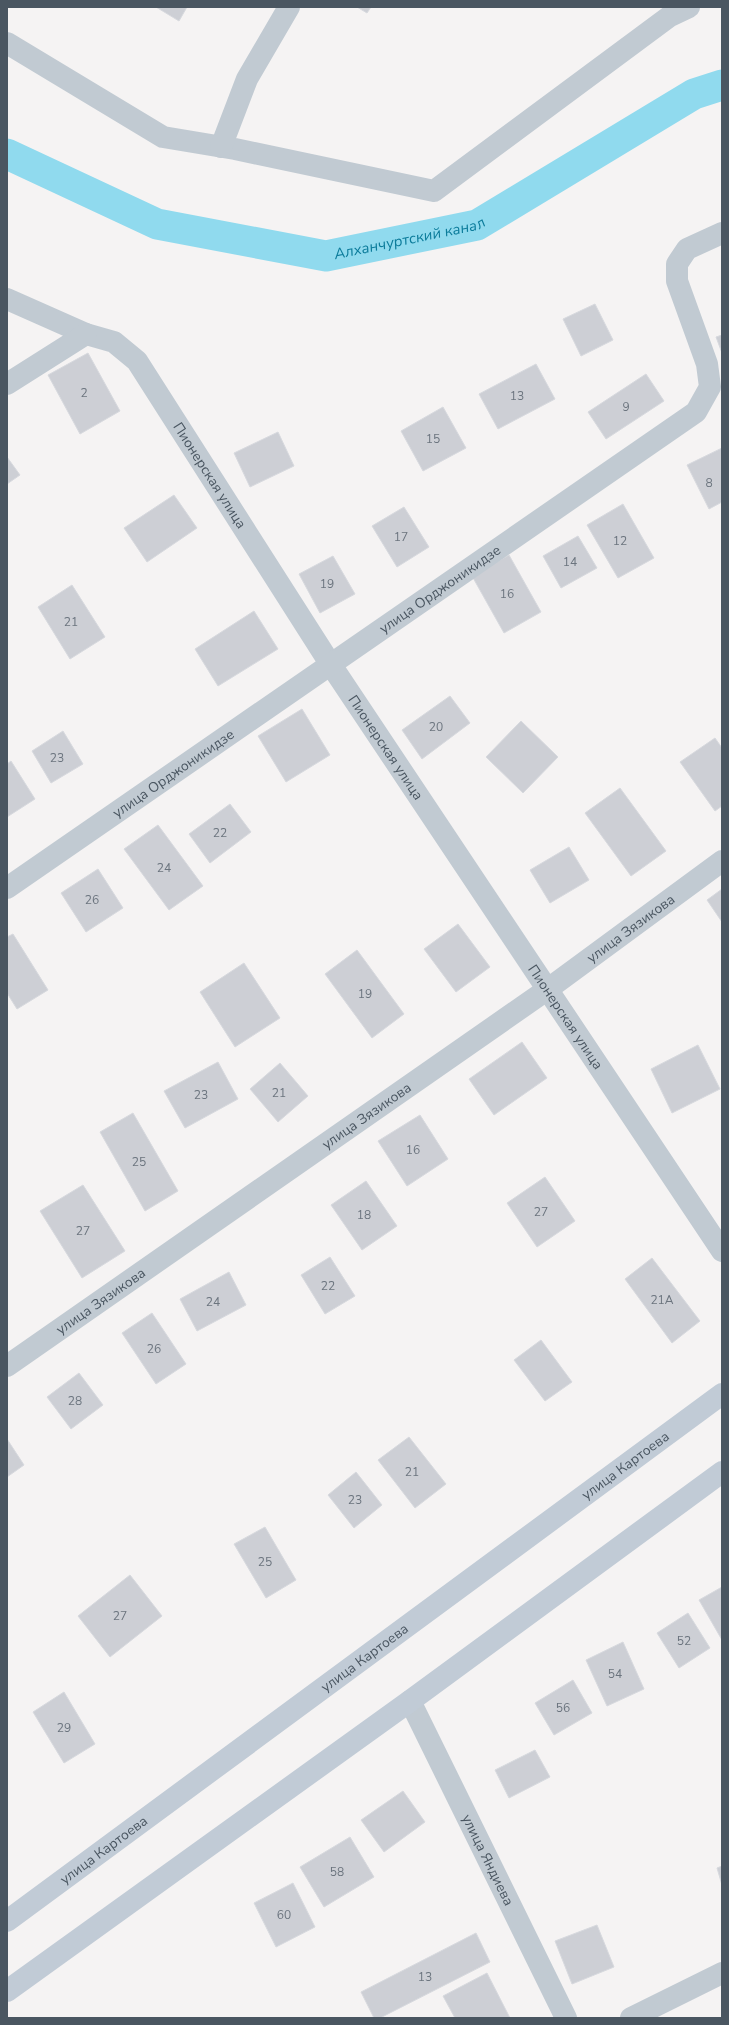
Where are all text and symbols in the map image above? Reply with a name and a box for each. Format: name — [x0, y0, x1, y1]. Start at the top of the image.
water label: Алханчуртский канал — [331, 212, 489, 264]
house number: 2 — [80, 385, 88, 401]
house number: 13 — [510, 388, 524, 404]
house number: 9 — [622, 399, 630, 415]
street label: Пионерская улица — [169, 419, 251, 532]
house number: 15 — [426, 431, 440, 447]
house number: 8 — [705, 475, 713, 491]
house number: 17 — [394, 529, 408, 545]
house number: 12 — [613, 533, 627, 549]
street label: улица Орджоникидзе — [375, 541, 505, 638]
house number: 14 — [563, 554, 577, 570]
house number: 19 — [320, 576, 334, 592]
house number: 16 — [500, 586, 514, 602]
house number: 21 — [64, 614, 78, 630]
street label: Пионерская улица — [344, 691, 427, 804]
house number: 20 — [429, 719, 443, 735]
street label: улица Орджоникидзе — [109, 725, 238, 822]
house number: 23 — [50, 750, 64, 766]
house number: 22 — [213, 825, 227, 841]
house number: 24 — [157, 860, 171, 876]
street label: улица Зязикова — [583, 890, 679, 967]
house number: 26 — [85, 892, 99, 908]
street label: Пионерская улица — [523, 961, 607, 1073]
house number: 19 — [358, 986, 372, 1002]
street label: улица Зязикова — [318, 1078, 415, 1154]
house number: 21 — [272, 1085, 286, 1101]
house number: 23 — [194, 1087, 208, 1103]
house number: 16 — [406, 1142, 420, 1158]
house number: 25 — [132, 1154, 146, 1170]
house number: 27 — [534, 1204, 548, 1220]
house number: 18 — [357, 1207, 371, 1223]
house number: 27 — [76, 1223, 90, 1239]
street label: улица Зязикова — [52, 1263, 149, 1339]
house number: 22 — [321, 1278, 335, 1294]
house number: 21А — [650, 1292, 674, 1308]
house number: 24 — [206, 1294, 220, 1310]
house number: 26 — [147, 1341, 161, 1357]
house number: 28 — [68, 1393, 82, 1409]
street label: улица Картоева — [578, 1427, 673, 1504]
house number: 21 — [405, 1464, 419, 1480]
house number: 23 — [348, 1492, 362, 1508]
house number: 25 — [258, 1554, 272, 1570]
house number: 27 — [113, 1608, 127, 1624]
street label: улица Картоева — [317, 1619, 412, 1697]
house number: 52 — [677, 1633, 691, 1649]
house number: 54 — [608, 1666, 622, 1682]
house number: 56 — [556, 1700, 570, 1716]
house number: 29 — [57, 1720, 71, 1736]
street label: улица Яндиева — [457, 1811, 518, 1909]
street label: улица Картоева — [56, 1812, 152, 1889]
house number: 58 — [330, 1864, 344, 1880]
house number: 60 — [277, 1907, 291, 1923]
house number: 13 — [418, 1969, 432, 1985]

